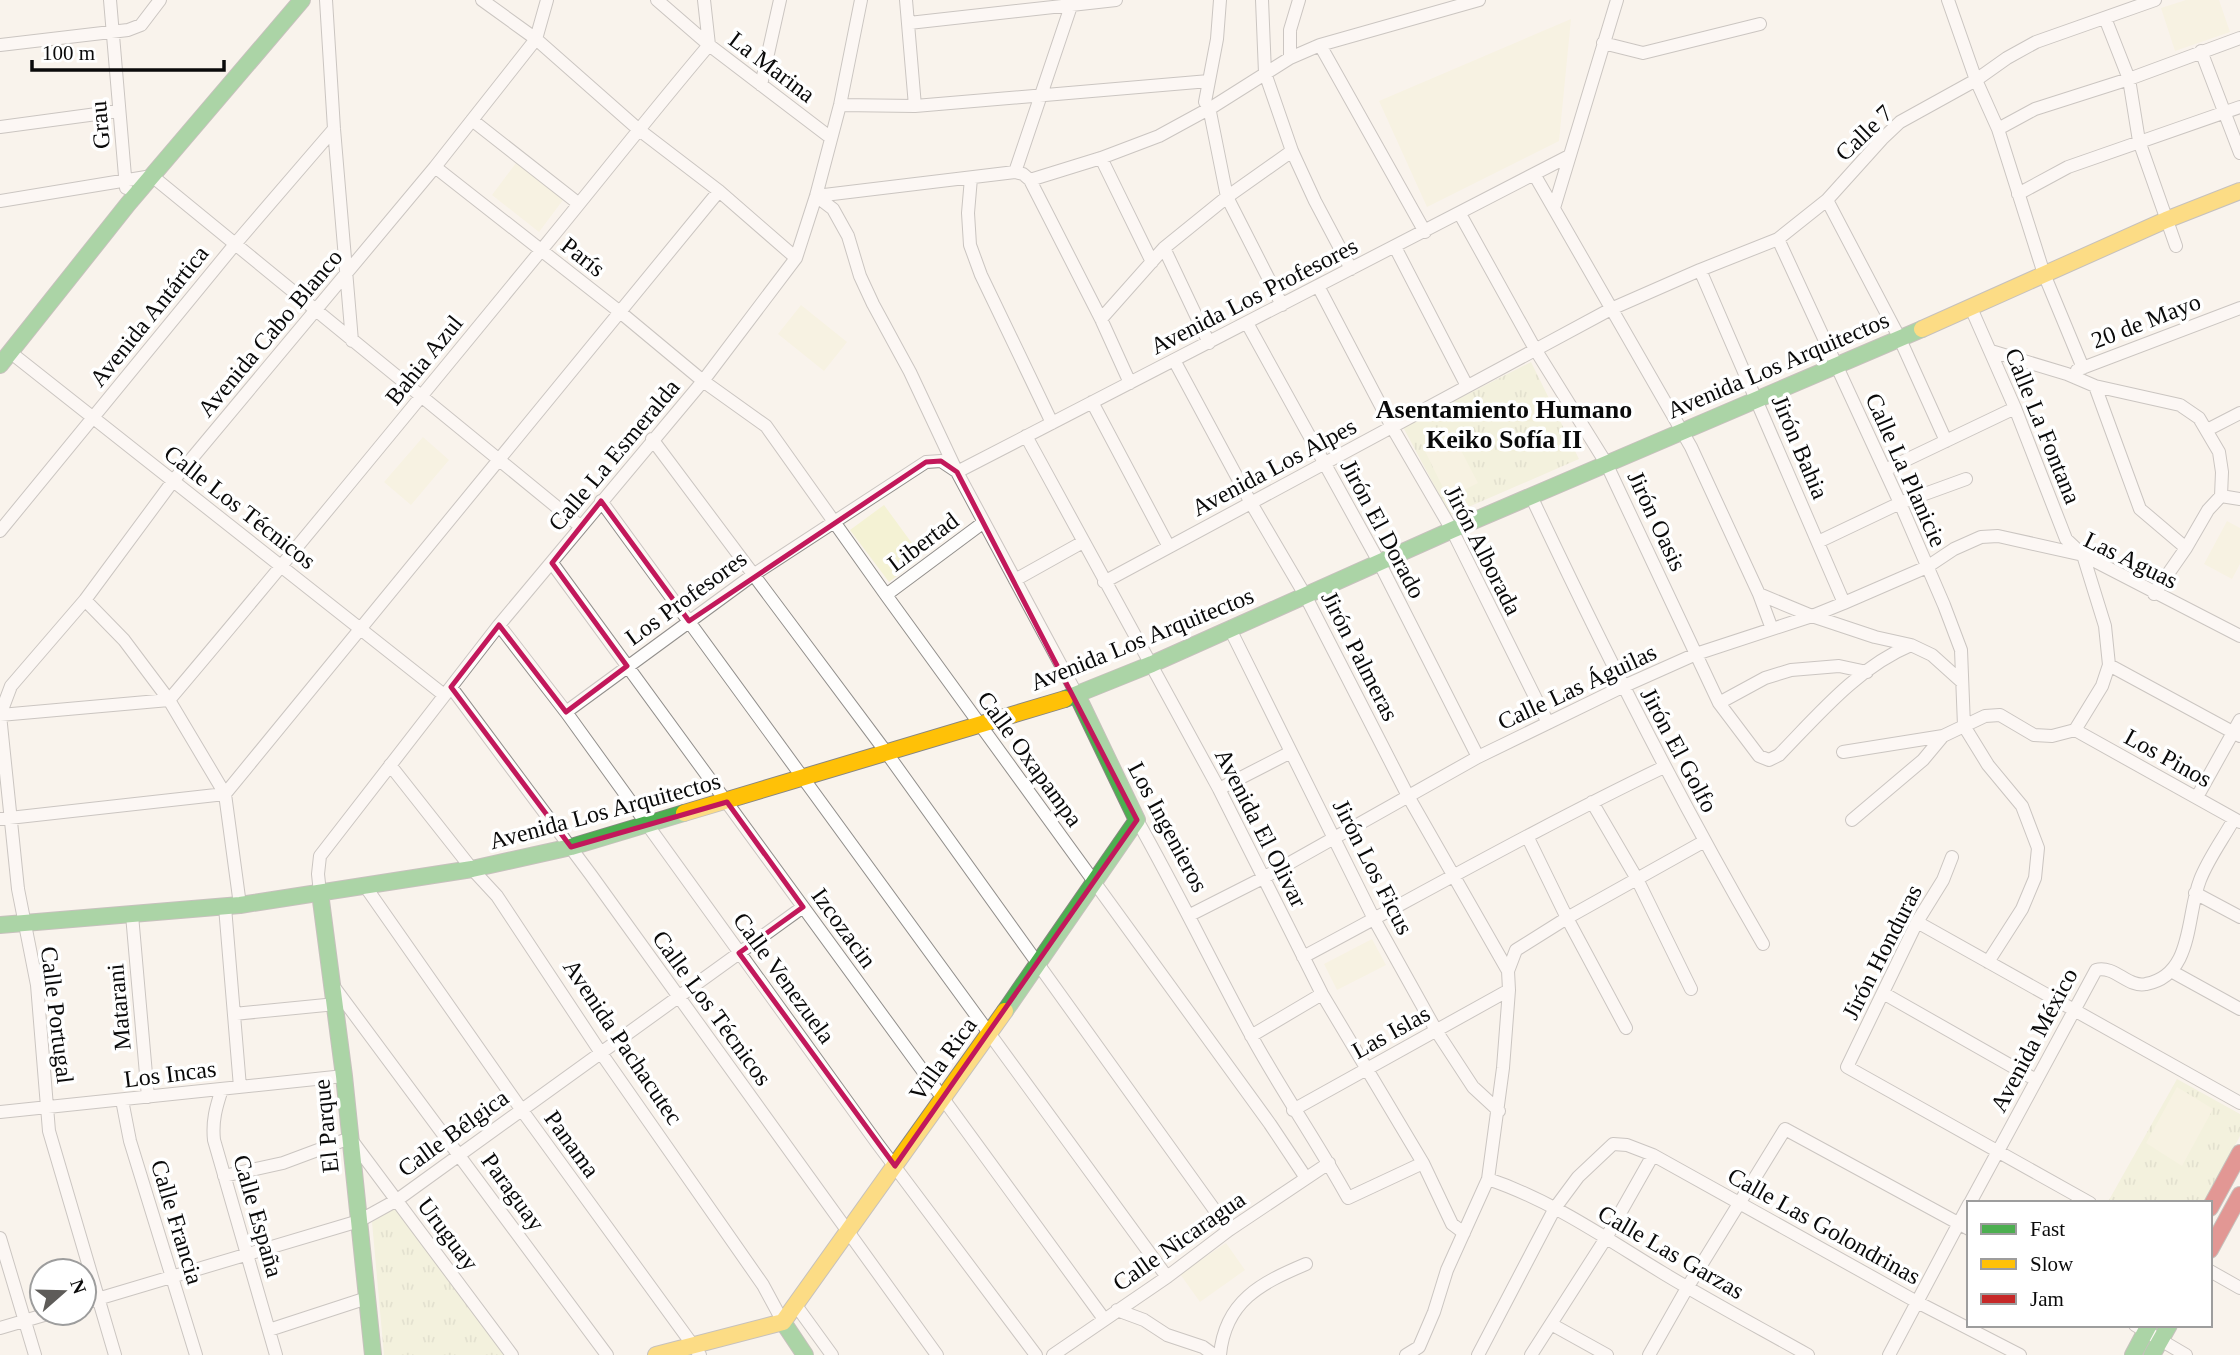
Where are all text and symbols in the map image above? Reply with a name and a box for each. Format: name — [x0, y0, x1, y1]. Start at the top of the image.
street label: La Marina — [724, 26, 820, 108]
scale bar — [32, 28, 224, 72]
text: 100 m — [42, 41, 95, 65]
street label: Grau — [85, 100, 115, 150]
street label: Calle 7 — [1830, 100, 1898, 166]
street label: París — [556, 232, 610, 282]
street label: Avenida Los Profesores — [1146, 232, 1362, 360]
street label: Avenida Antártica — [84, 240, 214, 392]
street label: Avenida Cabo Blanco — [192, 244, 348, 422]
street label: 20 de Mayo — [2088, 288, 2204, 354]
street label: Avenida Los Arquitectos — [1663, 307, 1893, 423]
street label: Bahia Azul — [380, 310, 468, 410]
street label: Calle La Fontana — [2000, 345, 2086, 508]
street label: Calle La Esmeralda — [543, 374, 685, 536]
street label: Calle La Planicie — [1861, 389, 1951, 551]
street label: Jirón Bahia — [1767, 391, 1834, 503]
district label: Asentamiento Humano Keiko Sofía II — [1376, 395, 1632, 454]
street label: Avenida Los Alpes — [1187, 413, 1361, 521]
street label: Calle Los Técnicos — [159, 440, 321, 574]
street label: Jirón El Dorado — [1336, 455, 1430, 603]
street label: Jirón Oasis — [1623, 467, 1691, 575]
street label: Jirón Alborada — [1439, 481, 1527, 619]
street label: Libertad — [883, 507, 963, 577]
street label: Las Aguas — [2080, 526, 2182, 594]
street label: Los Profesores — [620, 545, 752, 651]
street label: Avenida Los Arquitectos — [1027, 582, 1257, 696]
street label: Jirón Palmeras — [1316, 587, 1404, 725]
street label: Calle Las Águilas — [1494, 639, 1660, 735]
street label: Jirón El Golfo — [1635, 683, 1723, 817]
street label: Calle Oxapampa — [972, 686, 1088, 832]
street label: Los Pinos — [2120, 724, 2216, 792]
street label: Avenida El Olivar — [1210, 745, 1312, 911]
street label: Los Ingenieros — [1123, 758, 1213, 896]
street label: Avenida Los Arquitectos — [487, 768, 723, 854]
street label: Jirón Los Ficus — [1328, 795, 1418, 939]
street label: Jirón Honduras — [1837, 880, 1927, 1024]
street label: Izcozacin — [806, 883, 882, 973]
street label: Calle Venezuela — [728, 908, 840, 1049]
street label: Calle Los Técnicos — [647, 926, 777, 1090]
street label: Calle Portugal — [36, 945, 78, 1085]
street label: Avenida Pachacutec — [558, 955, 688, 1129]
street label: Matarani — [102, 962, 136, 1051]
street label: Avenida México — [1985, 964, 2083, 1116]
street label: Las Islas — [1348, 1000, 1434, 1064]
street label: Villa Rica — [904, 1012, 982, 1106]
street label: Los Incas — [122, 1055, 218, 1093]
street label: El Parque — [308, 1078, 344, 1174]
street label: Calle Bélgica — [393, 1084, 513, 1182]
street label: Panama — [539, 1106, 605, 1183]
street label: Paraguay — [476, 1148, 550, 1236]
street label: Calle España — [228, 1152, 288, 1280]
street label: Calle Francia — [146, 1157, 208, 1288]
street label: Calle Las Golondrinas — [1723, 1162, 1925, 1290]
street label: Calle Nicaragua — [1108, 1186, 1250, 1296]
street label: Uruguay — [412, 1193, 484, 1275]
street label: Calle Las Garzas — [1594, 1200, 1748, 1304]
legend — [1967, 1201, 2212, 1327]
text: Fast — [2030, 1217, 2065, 1241]
text: Slow — [2030, 1252, 2074, 1276]
north arrow — [28, 1257, 98, 1327]
text: N — [66, 1276, 91, 1297]
text: Jam — [2030, 1287, 2064, 1311]

